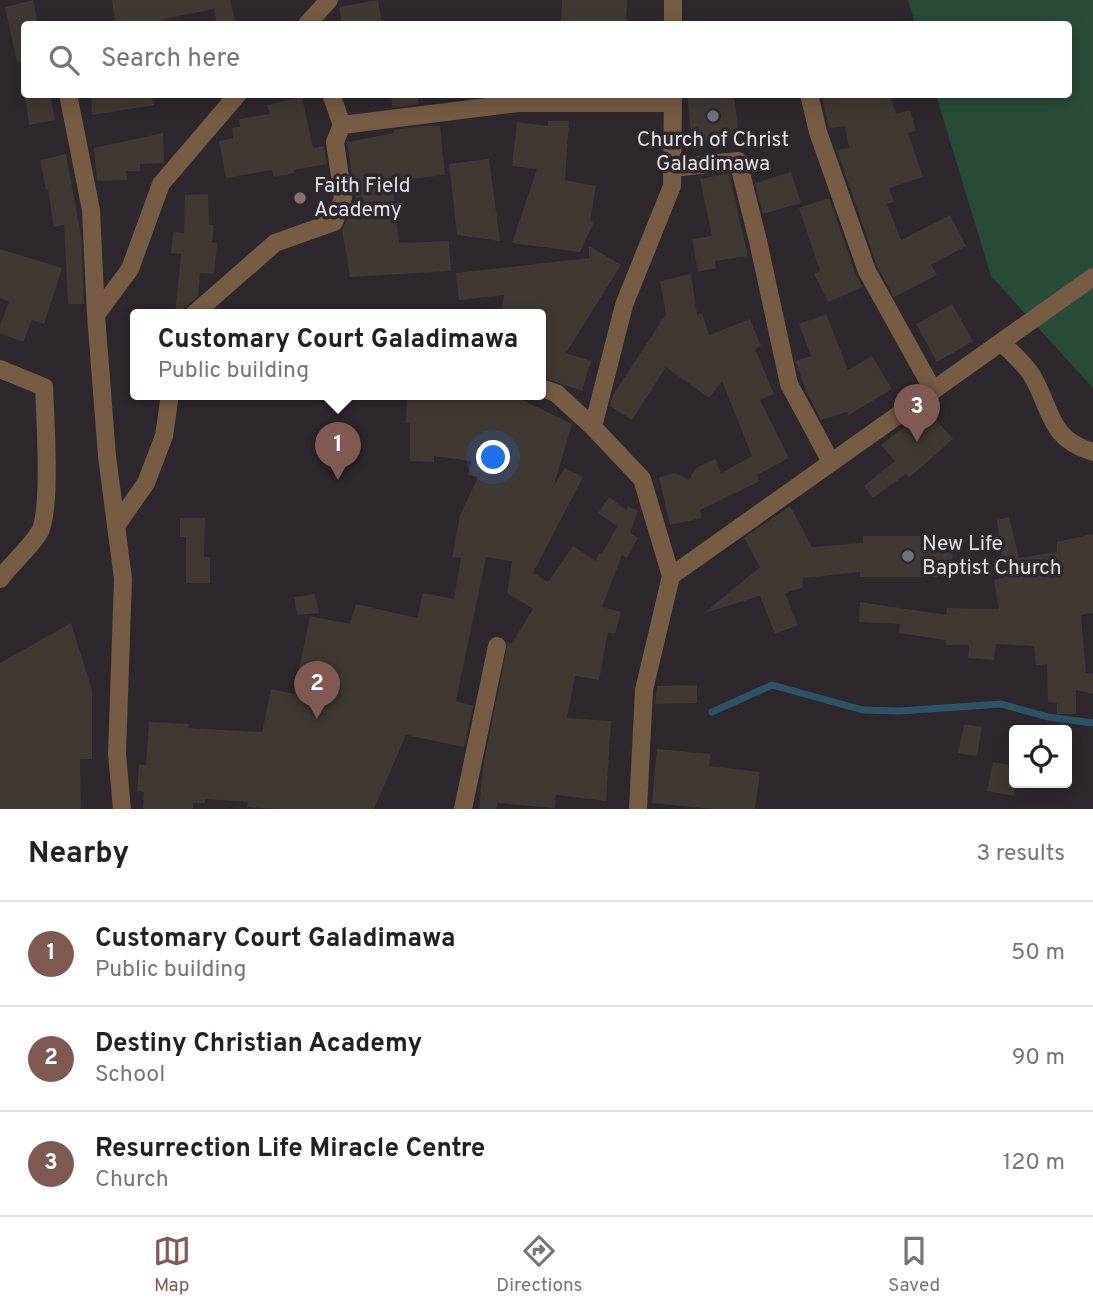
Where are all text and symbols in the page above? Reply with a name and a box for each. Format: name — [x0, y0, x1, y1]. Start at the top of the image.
search box — [21, 21, 1072, 98]
icon: search — [45, 41, 83, 79]
text: Search here — [101, 43, 240, 76]
marker: Church of Christ Galadimawa — [705, 108, 721, 124]
place label: Church of Christ Galadimawa — [637, 127, 789, 178]
place label: Faith Field Academy — [314, 173, 411, 224]
marker: Faith Field Academy — [292, 190, 308, 206]
popup — [130, 309, 546, 400]
text: Customary Court Galadimawa — [158, 324, 518, 357]
text: Public building — [158, 357, 309, 386]
pin: 3 — [894, 384, 940, 442]
pin: 1 — [315, 422, 361, 480]
your location — [476, 440, 510, 474]
place label: New Life Baptist Church — [922, 531, 1062, 582]
marker: New Life Baptist Church — [900, 548, 916, 564]
pin: 2 — [294, 661, 340, 719]
map controls — [1009, 725, 1072, 788]
button: locate — [1009, 725, 1072, 788]
text: Nearby — [28, 836, 129, 873]
text: 3 results — [976, 840, 1065, 869]
text: Customary Court Galadimawa — [95, 923, 456, 956]
text: 1 — [46, 939, 56, 968]
text: 50 m — [1011, 939, 1065, 968]
text: Public building — [95, 956, 247, 985]
text: Destiny Christian Academy — [95, 1028, 422, 1061]
text: 2 — [44, 1044, 58, 1073]
text: 90 m — [1012, 1044, 1065, 1073]
text: School — [95, 1061, 165, 1090]
text: Resurrection Life Miracle Centre — [95, 1133, 485, 1166]
text: 3 — [44, 1149, 58, 1178]
text: 120 m — [1003, 1149, 1065, 1178]
text: Church — [95, 1166, 169, 1195]
tab: Map — [153, 1232, 191, 1298]
tab: Directions — [496, 1232, 583, 1298]
tab: Saved — [888, 1232, 940, 1298]

